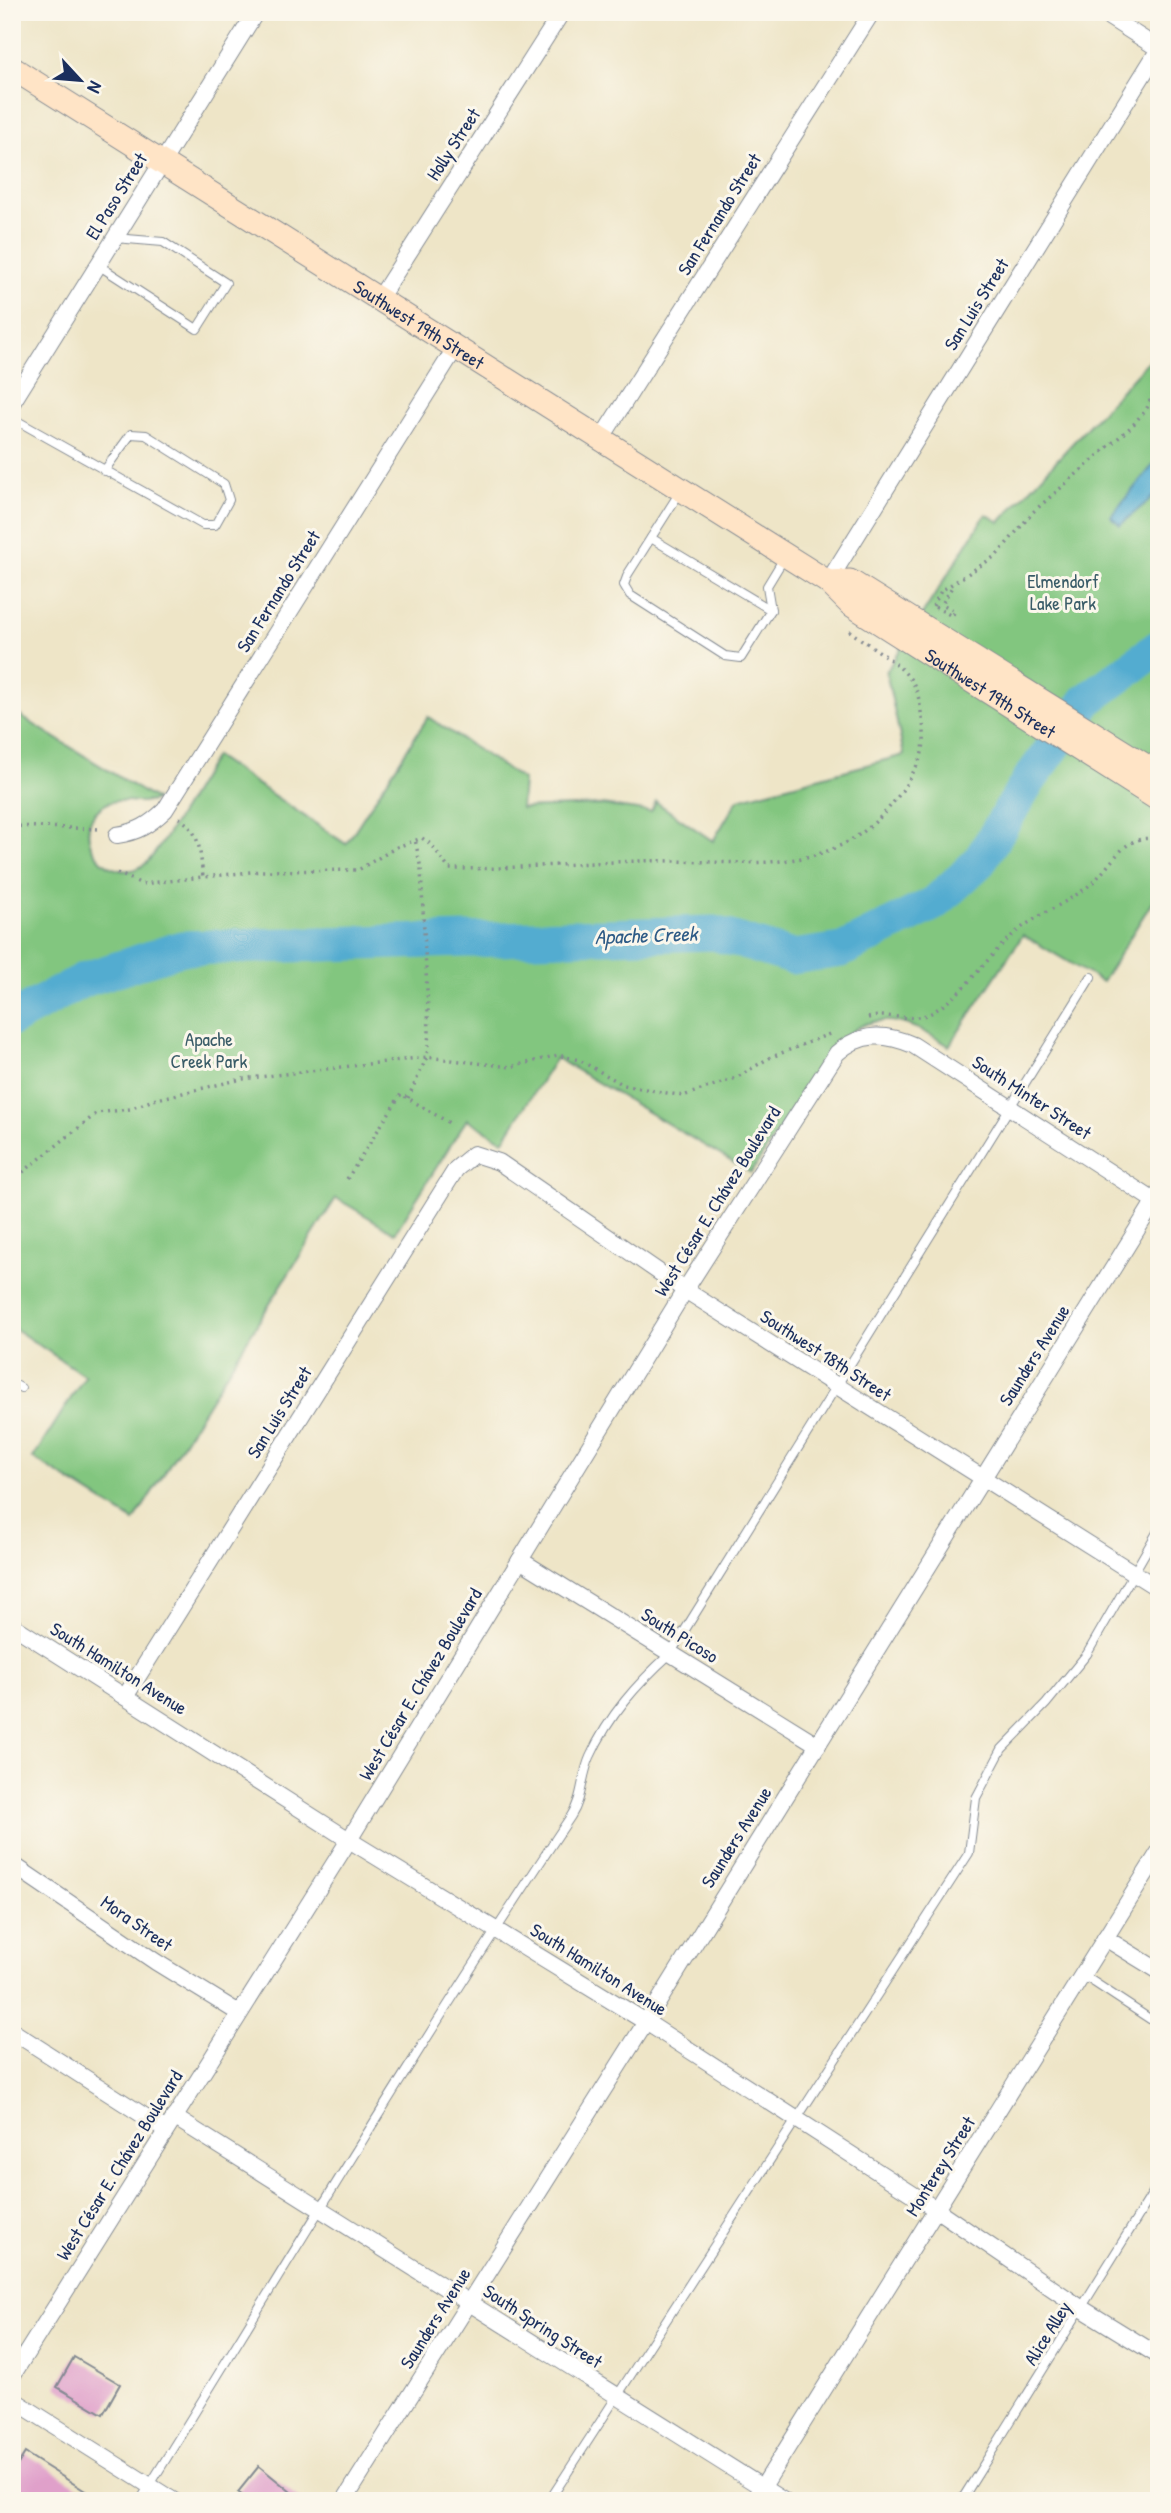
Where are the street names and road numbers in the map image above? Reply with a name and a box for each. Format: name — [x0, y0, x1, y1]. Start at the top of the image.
street label: Holly Street — [420, 102, 486, 185]
street label: El Paso Street — [79, 147, 153, 244]
street label: San Fernando Street — [671, 148, 767, 280]
street label: San Luis Street — [937, 253, 1015, 355]
street label: Southwest 19th Street — [348, 273, 490, 376]
street label: San Fernando Street — [230, 525, 326, 657]
street label: Southwest 19th Street — [920, 642, 1061, 745]
street label: South Minter Street — [967, 1049, 1097, 1145]
street label: West César E. Chávez Boulevard — [648, 1101, 787, 1301]
street label: Saunders Avenue — [993, 1299, 1076, 1410]
street label: Southwest 18th Street — [755, 1303, 897, 1407]
street label: San Luis Street — [240, 1361, 318, 1463]
street label: West César E. Chávez Boulevard — [352, 1583, 488, 1785]
street label: South Picoso — [637, 1601, 724, 1669]
street label: South Hamilton Avenue — [46, 1615, 193, 1721]
street label: Saunders Avenue — [695, 1781, 778, 1892]
street label: Mora Street — [96, 1889, 179, 1958]
street label: South Hamilton Avenue — [526, 1916, 673, 2022]
street label: West César E. Chávez Boulevard — [50, 2065, 189, 2265]
street label: Monterey Street — [899, 2111, 981, 2221]
street label: Saunders Avenue — [394, 2262, 477, 2373]
street label: South Spring Street — [478, 2278, 608, 2374]
street label: Alice Alley — [1017, 2296, 1077, 2370]

